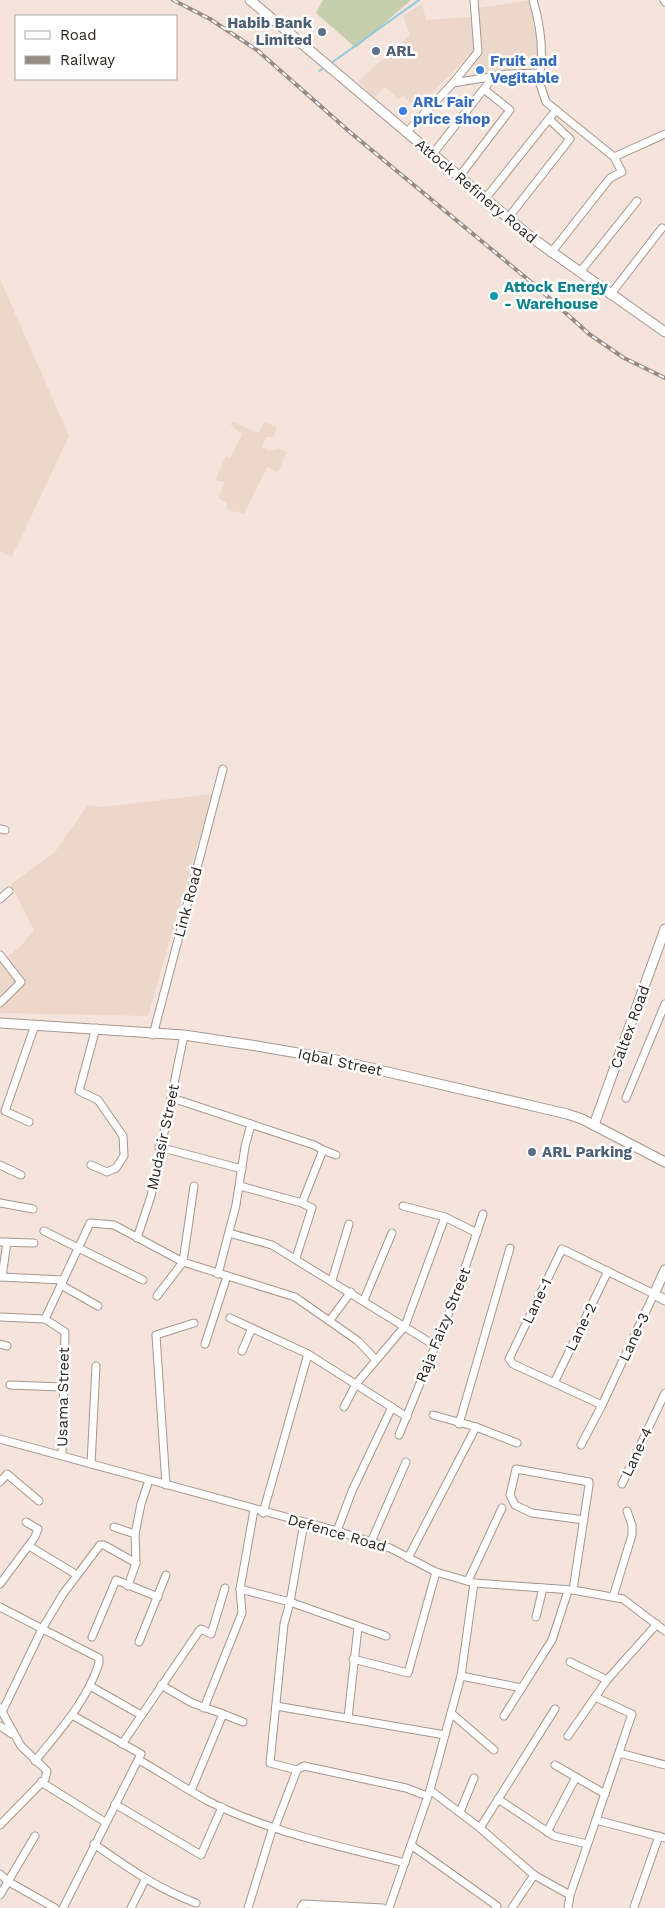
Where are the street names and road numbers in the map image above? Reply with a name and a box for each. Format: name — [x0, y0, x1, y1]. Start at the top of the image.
street label: Attock Refinery Road — [412, 135, 540, 247]
street label: Link Road — [170, 865, 206, 939]
street label: Caltex Road — [607, 983, 653, 1071]
street label: Iqbal Street — [296, 1044, 385, 1080]
street label: Mudasir Street — [143, 1082, 183, 1192]
street label: Raja Faizy Street — [412, 1264, 475, 1385]
street label: Lane-1 — [518, 1275, 556, 1327]
street label: Lane-2 — [562, 1300, 600, 1354]
street label: Lane-3 — [615, 1310, 653, 1364]
street label: Usama Street — [53, 1346, 73, 1447]
street label: Lane-4 — [618, 1425, 656, 1479]
street label: Defence Road — [286, 1510, 388, 1556]

